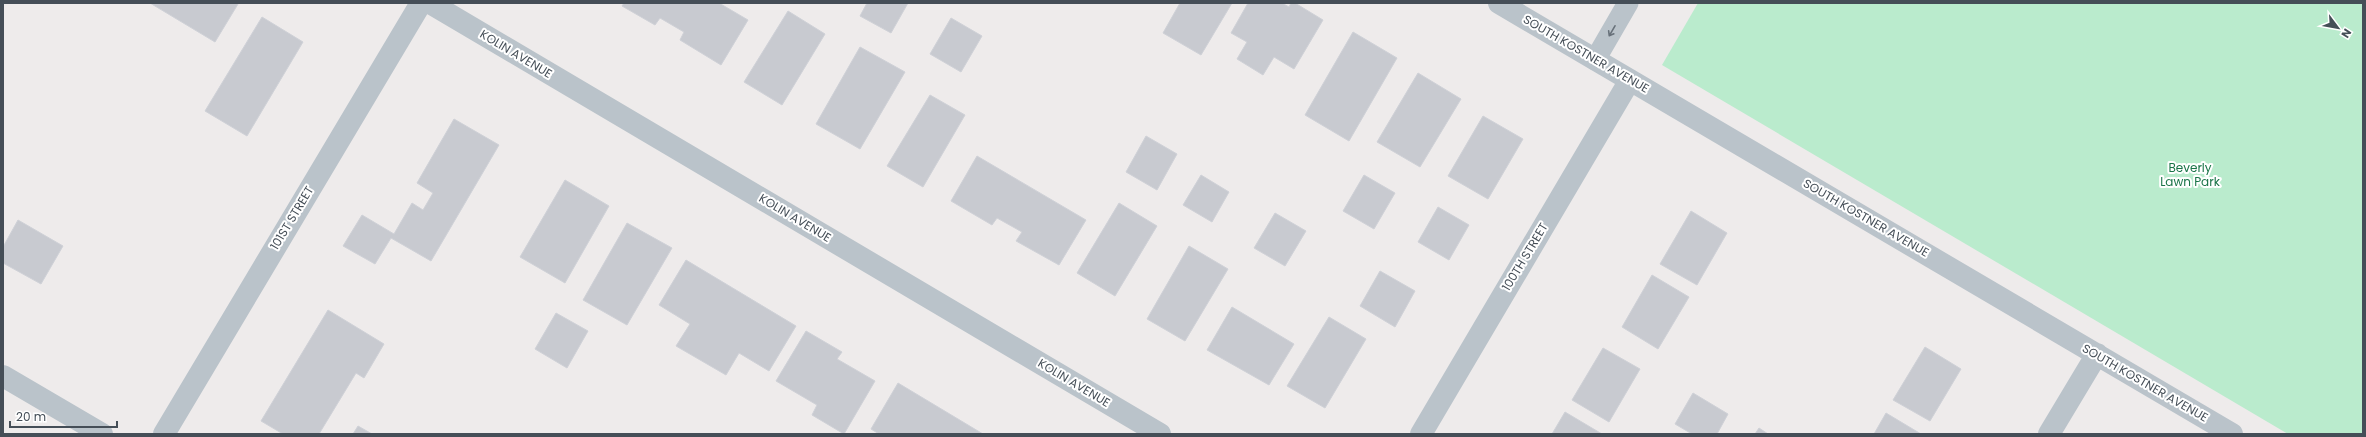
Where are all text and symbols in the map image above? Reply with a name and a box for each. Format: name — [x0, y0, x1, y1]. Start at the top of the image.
north arrow — [2318, 8, 2358, 48]
street label: SOUTH KOSTNER AVENUE — [1520, 10, 1652, 97]
street label: KOLIN AVENUE — [477, 25, 556, 82]
one-way arrow — [1607, 25, 1615, 37]
text: N — [2338, 26, 2355, 41]
park label: Beverly Lawn Park — [2160, 159, 2221, 190]
street label: SOUTH KOSTNER AVENUE — [1800, 174, 1932, 261]
street label: 101ST STREET — [266, 182, 318, 253]
street label: KOLIN AVENUE — [756, 189, 835, 246]
street label: 100TH STREET — [1498, 219, 1552, 294]
street label: SOUTH KOSTNER AVENUE — [2079, 339, 2211, 426]
street label: KOLIN AVENUE — [1035, 354, 1114, 411]
scale bar — [10, 403, 117, 429]
text: 20 m — [16, 408, 46, 425]

